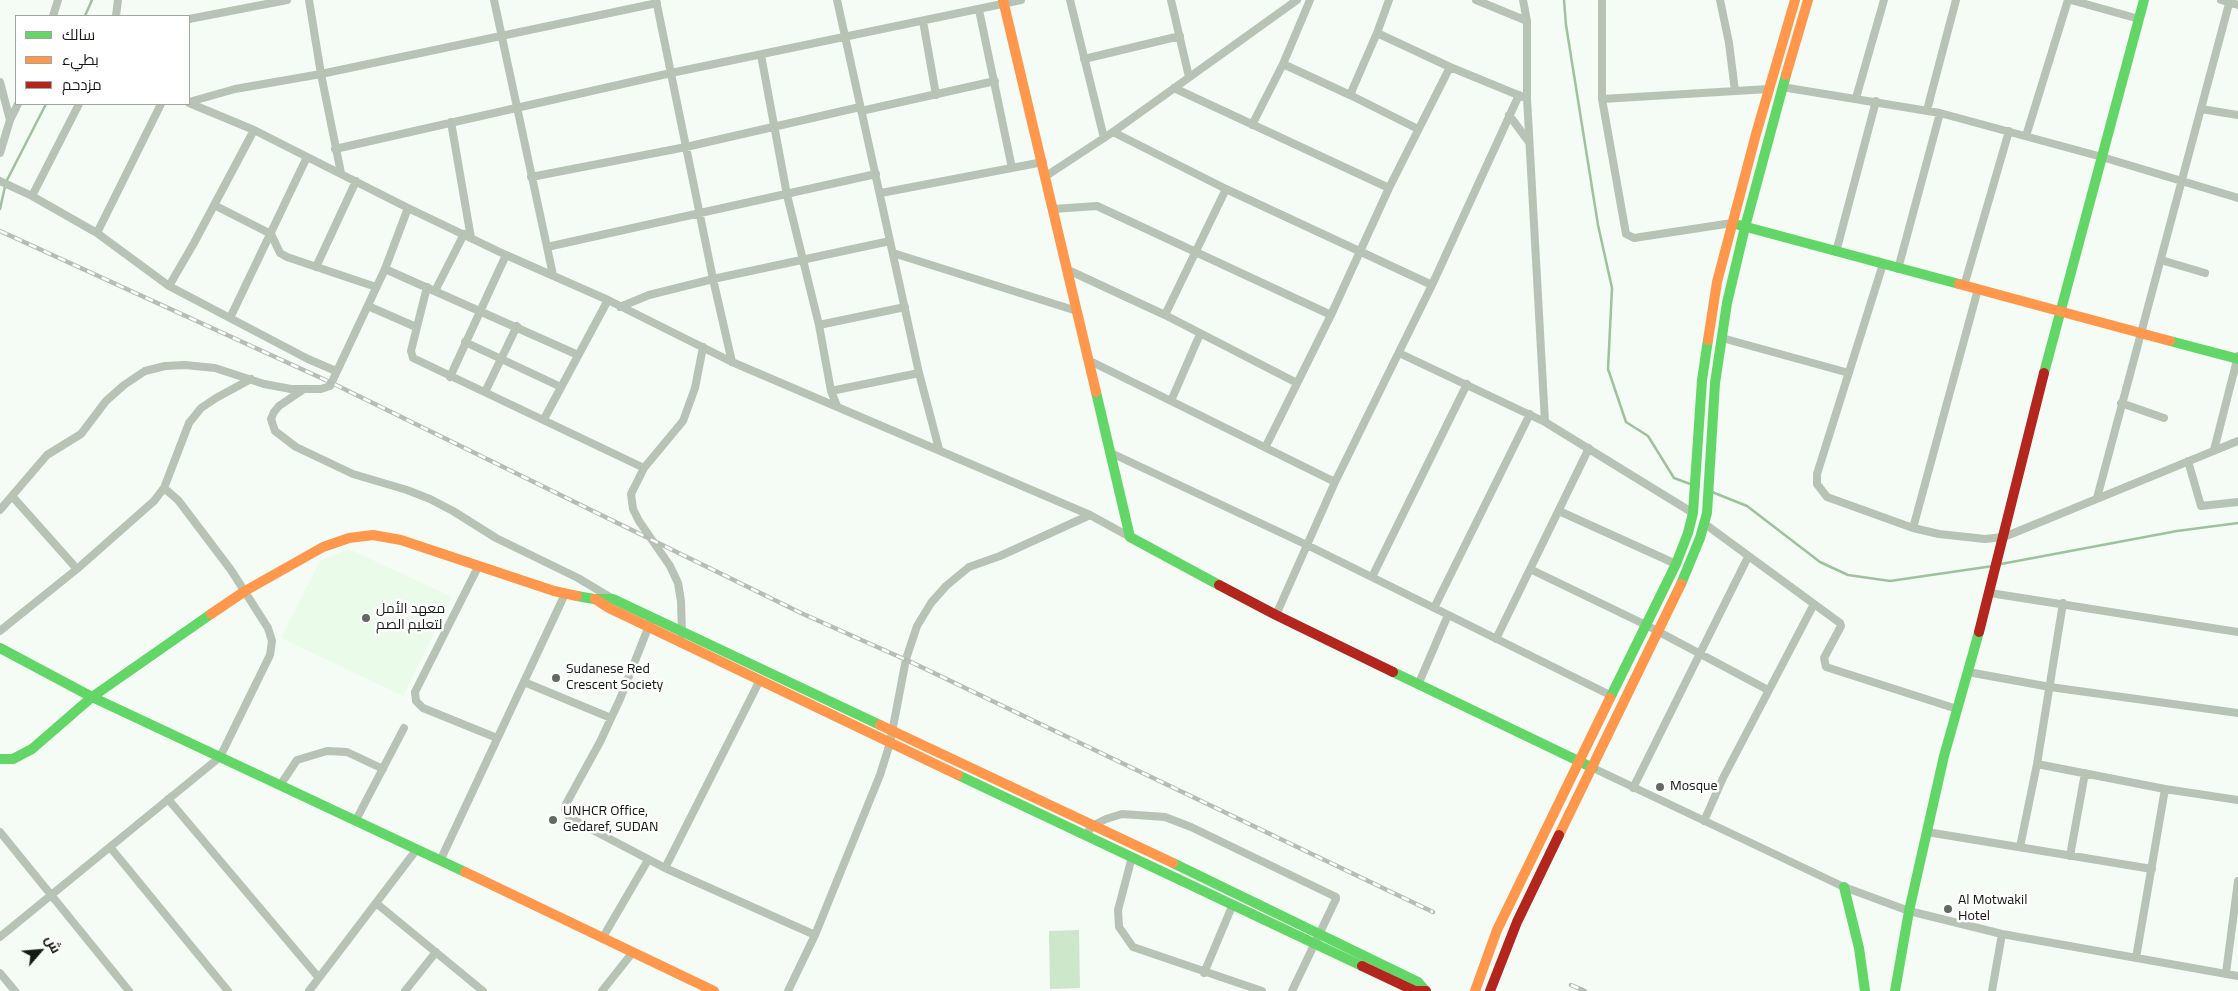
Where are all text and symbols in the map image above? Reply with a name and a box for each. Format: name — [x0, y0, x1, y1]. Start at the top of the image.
legend — [15, 15, 190, 105]
text: سالك — [62, 20, 95, 49]
text: بطيء — [62, 45, 99, 74]
text: مزدحم — [62, 70, 102, 99]
place label: معهد الأمل لتعليم الصم — [376, 602, 445, 634]
marker: معهد الأمل لتعليم الصم — [360, 612, 372, 624]
place label: Sudanese Red Crescent Society — [566, 662, 663, 694]
marker: Sudanese Red Crescent Society — [550, 672, 562, 684]
place label: Mosque — [1670, 779, 1718, 795]
marker: Mosque — [1654, 781, 1666, 793]
place label: UNHCR Office, Gedaref, SUDAN — [563, 804, 658, 836]
marker: UNHCR Office, Gedaref, SUDAN — [547, 814, 559, 826]
place label: Al Motwakil Hotel — [1958, 893, 2027, 926]
marker: Al Motwakil Hotel — [1942, 903, 1954, 915]
north arrow — [15, 926, 65, 976]
text: ش — [38, 930, 69, 958]

